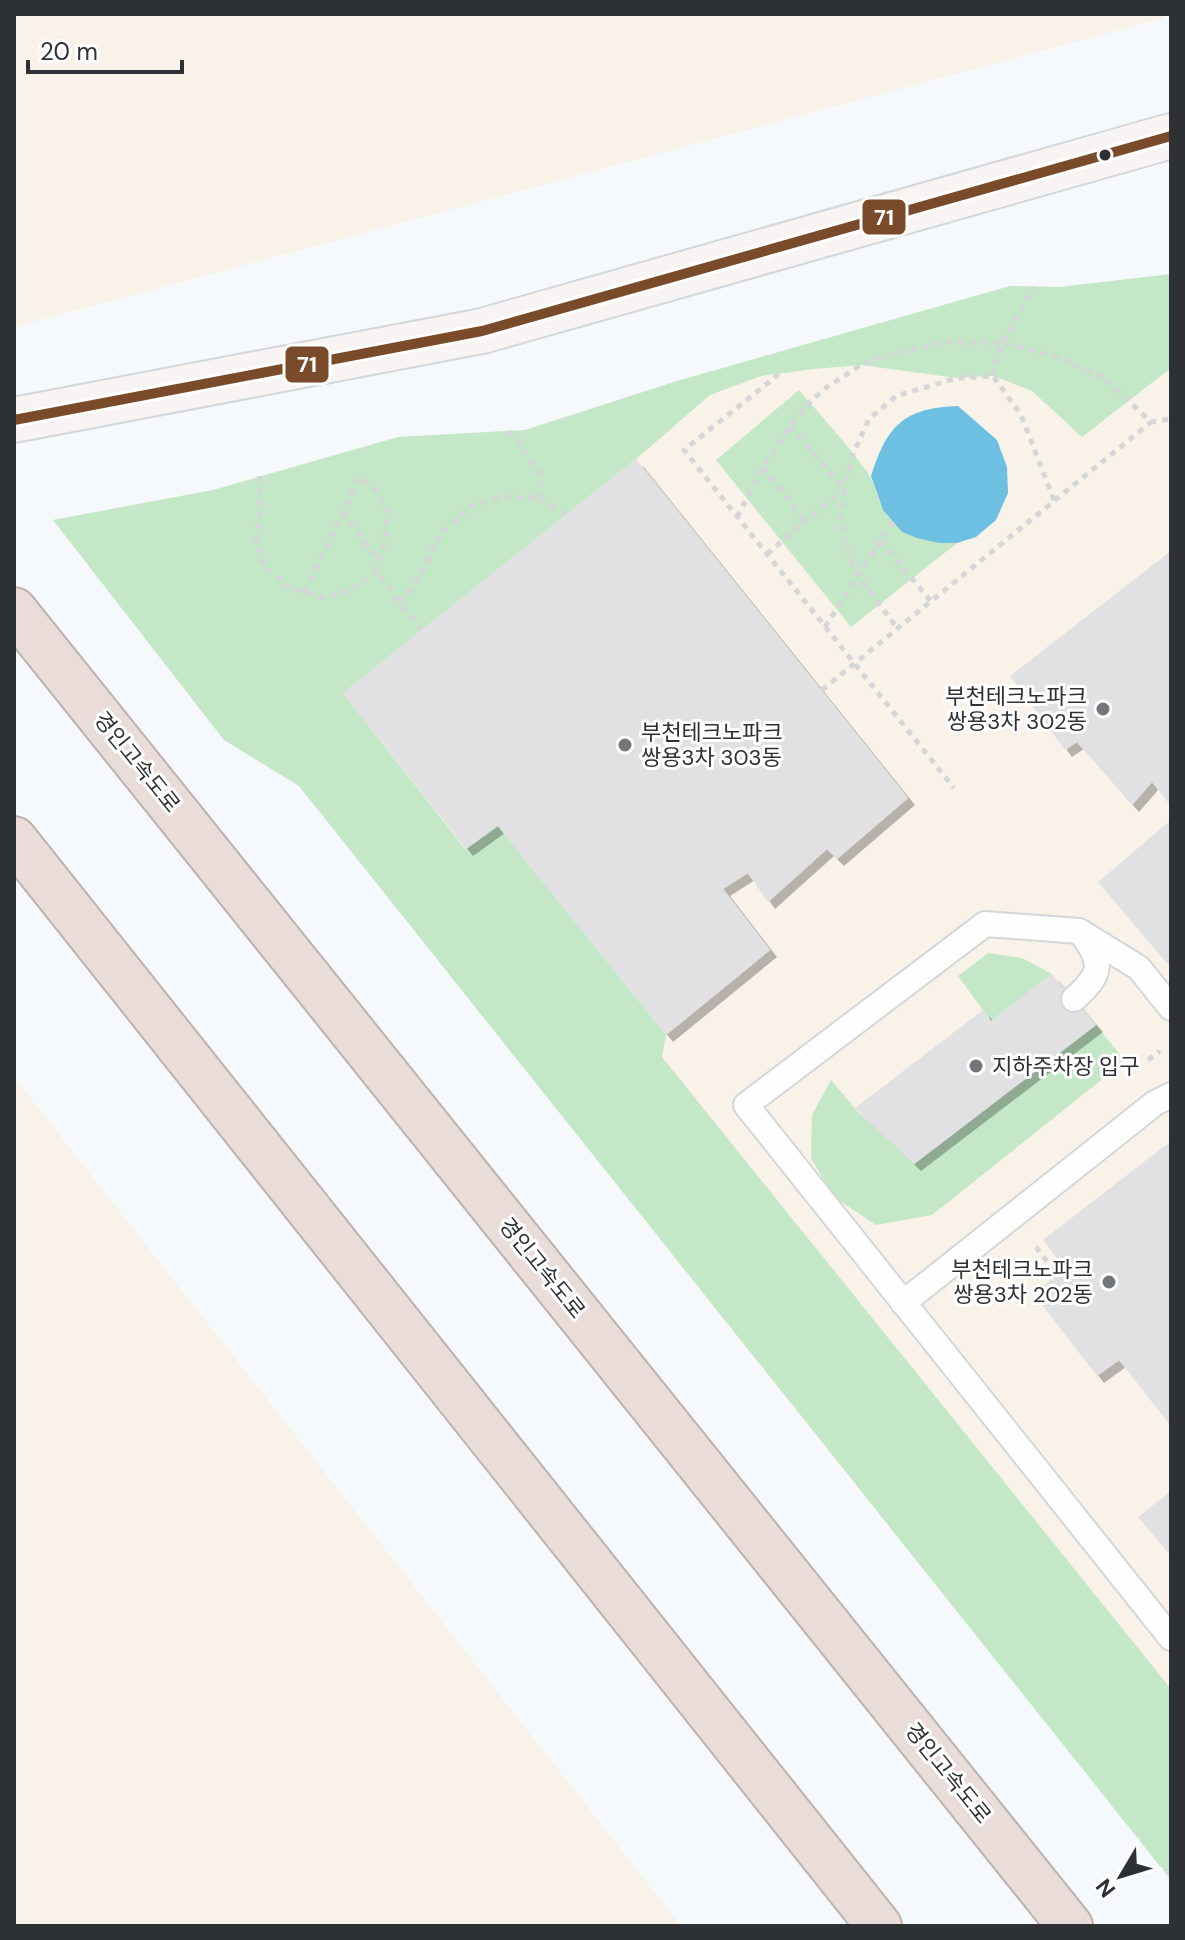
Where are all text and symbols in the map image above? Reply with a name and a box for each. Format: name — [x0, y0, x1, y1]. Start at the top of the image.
scale bar — [28, 24, 182, 74]
text: 20 m — [40, 36, 98, 67]
unlabelled marker — [1097, 147, 1113, 163]
line badge: 71 — [861, 198, 907, 236]
text: 71 — [874, 203, 894, 232]
line badge: 71 — [284, 345, 330, 384]
text: 71 — [297, 350, 317, 379]
place label: 부천테크노파크 쌍용3차 302동 — [945, 682, 1087, 736]
marker: 부천테크노파크 쌍용3차 302동 — [1094, 700, 1112, 718]
street label: 경인고속도로 — [88, 706, 186, 818]
place label: 부천테크노파크 쌍용3차 303동 — [641, 718, 783, 772]
marker: 부천테크노파크 쌍용3차 303동 — [616, 736, 634, 754]
place label: 지하주차장 입구 — [992, 1052, 1140, 1081]
marker: 지하주차장 입구 — [967, 1057, 985, 1075]
street label: 경인고속도로 — [493, 1212, 591, 1324]
place label: 부천테크노파크 쌍용3차 202동 — [951, 1255, 1093, 1309]
marker: 부천테크노파크 쌍용3차 202동 — [1100, 1273, 1118, 1291]
street label: 경인고속도로 — [899, 1717, 997, 1829]
north arrow — [1081, 1836, 1161, 1916]
text: N — [1089, 1873, 1122, 1903]

